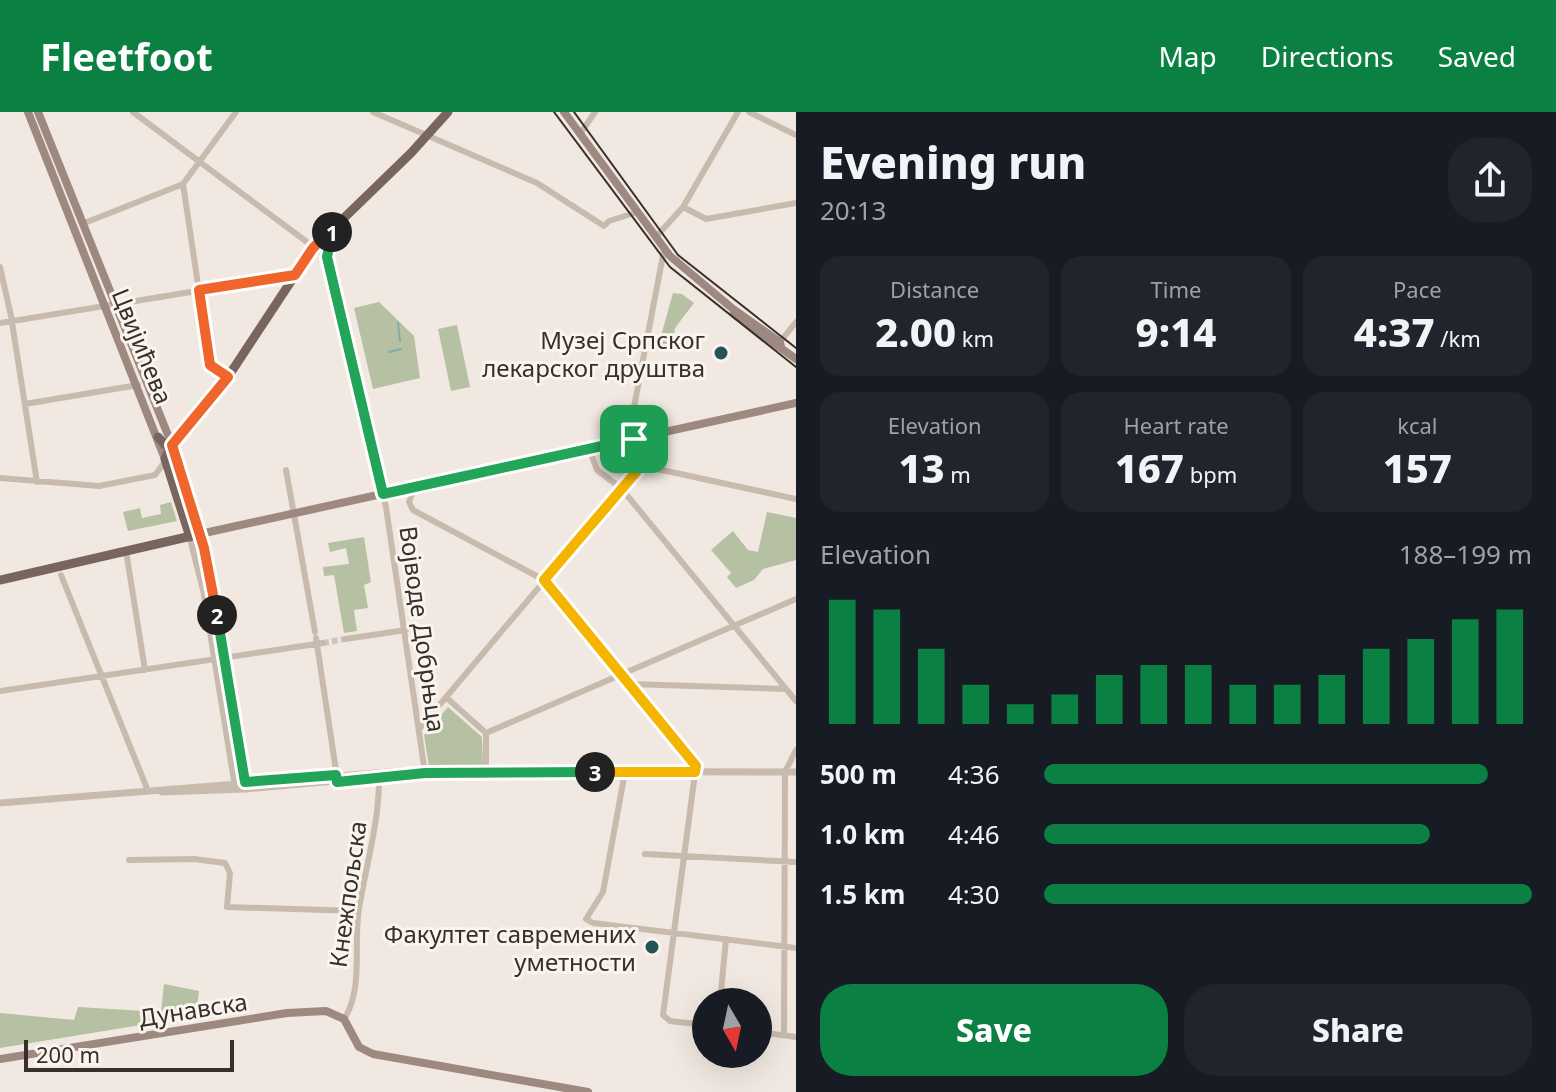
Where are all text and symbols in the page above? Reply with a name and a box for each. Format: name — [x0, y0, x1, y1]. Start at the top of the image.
text: Fleetfoot — [40, 30, 213, 82]
text: Map — [1158, 37, 1217, 75]
text: Directions — [1261, 37, 1394, 75]
text: Saved — [1438, 37, 1516, 75]
text: Evening run — [820, 132, 1086, 192]
button: share — [1448, 138, 1532, 222]
text: 20:13 — [820, 192, 886, 228]
pin: 1 — [312, 212, 352, 252]
text: 1 — [326, 217, 338, 247]
text: Distance — [890, 274, 979, 304]
text: Time — [1151, 274, 1201, 304]
text: Pace — [1393, 274, 1442, 304]
street label: Цвијићева — [105, 283, 181, 409]
text: 2.00 — [875, 304, 956, 359]
text: 9:14 — [1136, 304, 1216, 359]
text: 4:37 — [1354, 304, 1435, 359]
place label: Музеј Српског лекарског друштва — [482, 323, 705, 384]
text: km — [956, 323, 994, 353]
text: /km — [1435, 323, 1481, 353]
marker: Музеј Српског лекарског друштва — [712, 344, 730, 362]
pin — [600, 405, 668, 473]
text: Elevation — [888, 410, 982, 440]
text: Heart rate — [1123, 410, 1229, 440]
text: kcal — [1397, 410, 1437, 440]
icon: arrive — [612, 417, 656, 461]
text: 13 — [898, 440, 945, 495]
text: 167 — [1115, 440, 1184, 495]
text: 157 — [1383, 440, 1452, 495]
text: m — [945, 459, 971, 489]
text: bpm — [1184, 459, 1237, 489]
street label: Војводе Добрњца — [392, 524, 454, 734]
text: Elevation — [820, 536, 931, 572]
text: 188–199 m — [1399, 536, 1532, 572]
pin: 2 — [197, 595, 237, 635]
text: 2 — [211, 600, 223, 630]
pin: 3 — [575, 752, 615, 792]
text: 500 m — [820, 756, 897, 792]
text: 4:36 — [948, 756, 1000, 792]
text: 3 — [589, 757, 601, 787]
text: 1.0 km — [820, 816, 905, 852]
text: 4:46 — [948, 816, 1000, 852]
street label: Кнежпољска — [320, 819, 374, 969]
text: 1.5 km — [820, 876, 905, 912]
text: 4:30 — [948, 876, 1000, 912]
place label: Факултет савремених уметности — [384, 917, 637, 978]
marker: Факултет савремених уметности — [643, 938, 661, 956]
street label: Дунавска — [136, 984, 250, 1034]
button: Save — [820, 984, 1168, 1076]
button: Share — [1184, 984, 1532, 1076]
north arrow — [692, 988, 772, 1068]
map controls — [692, 988, 772, 1068]
scale bar — [24, 1036, 234, 1072]
text: 200 m — [36, 1039, 100, 1069]

